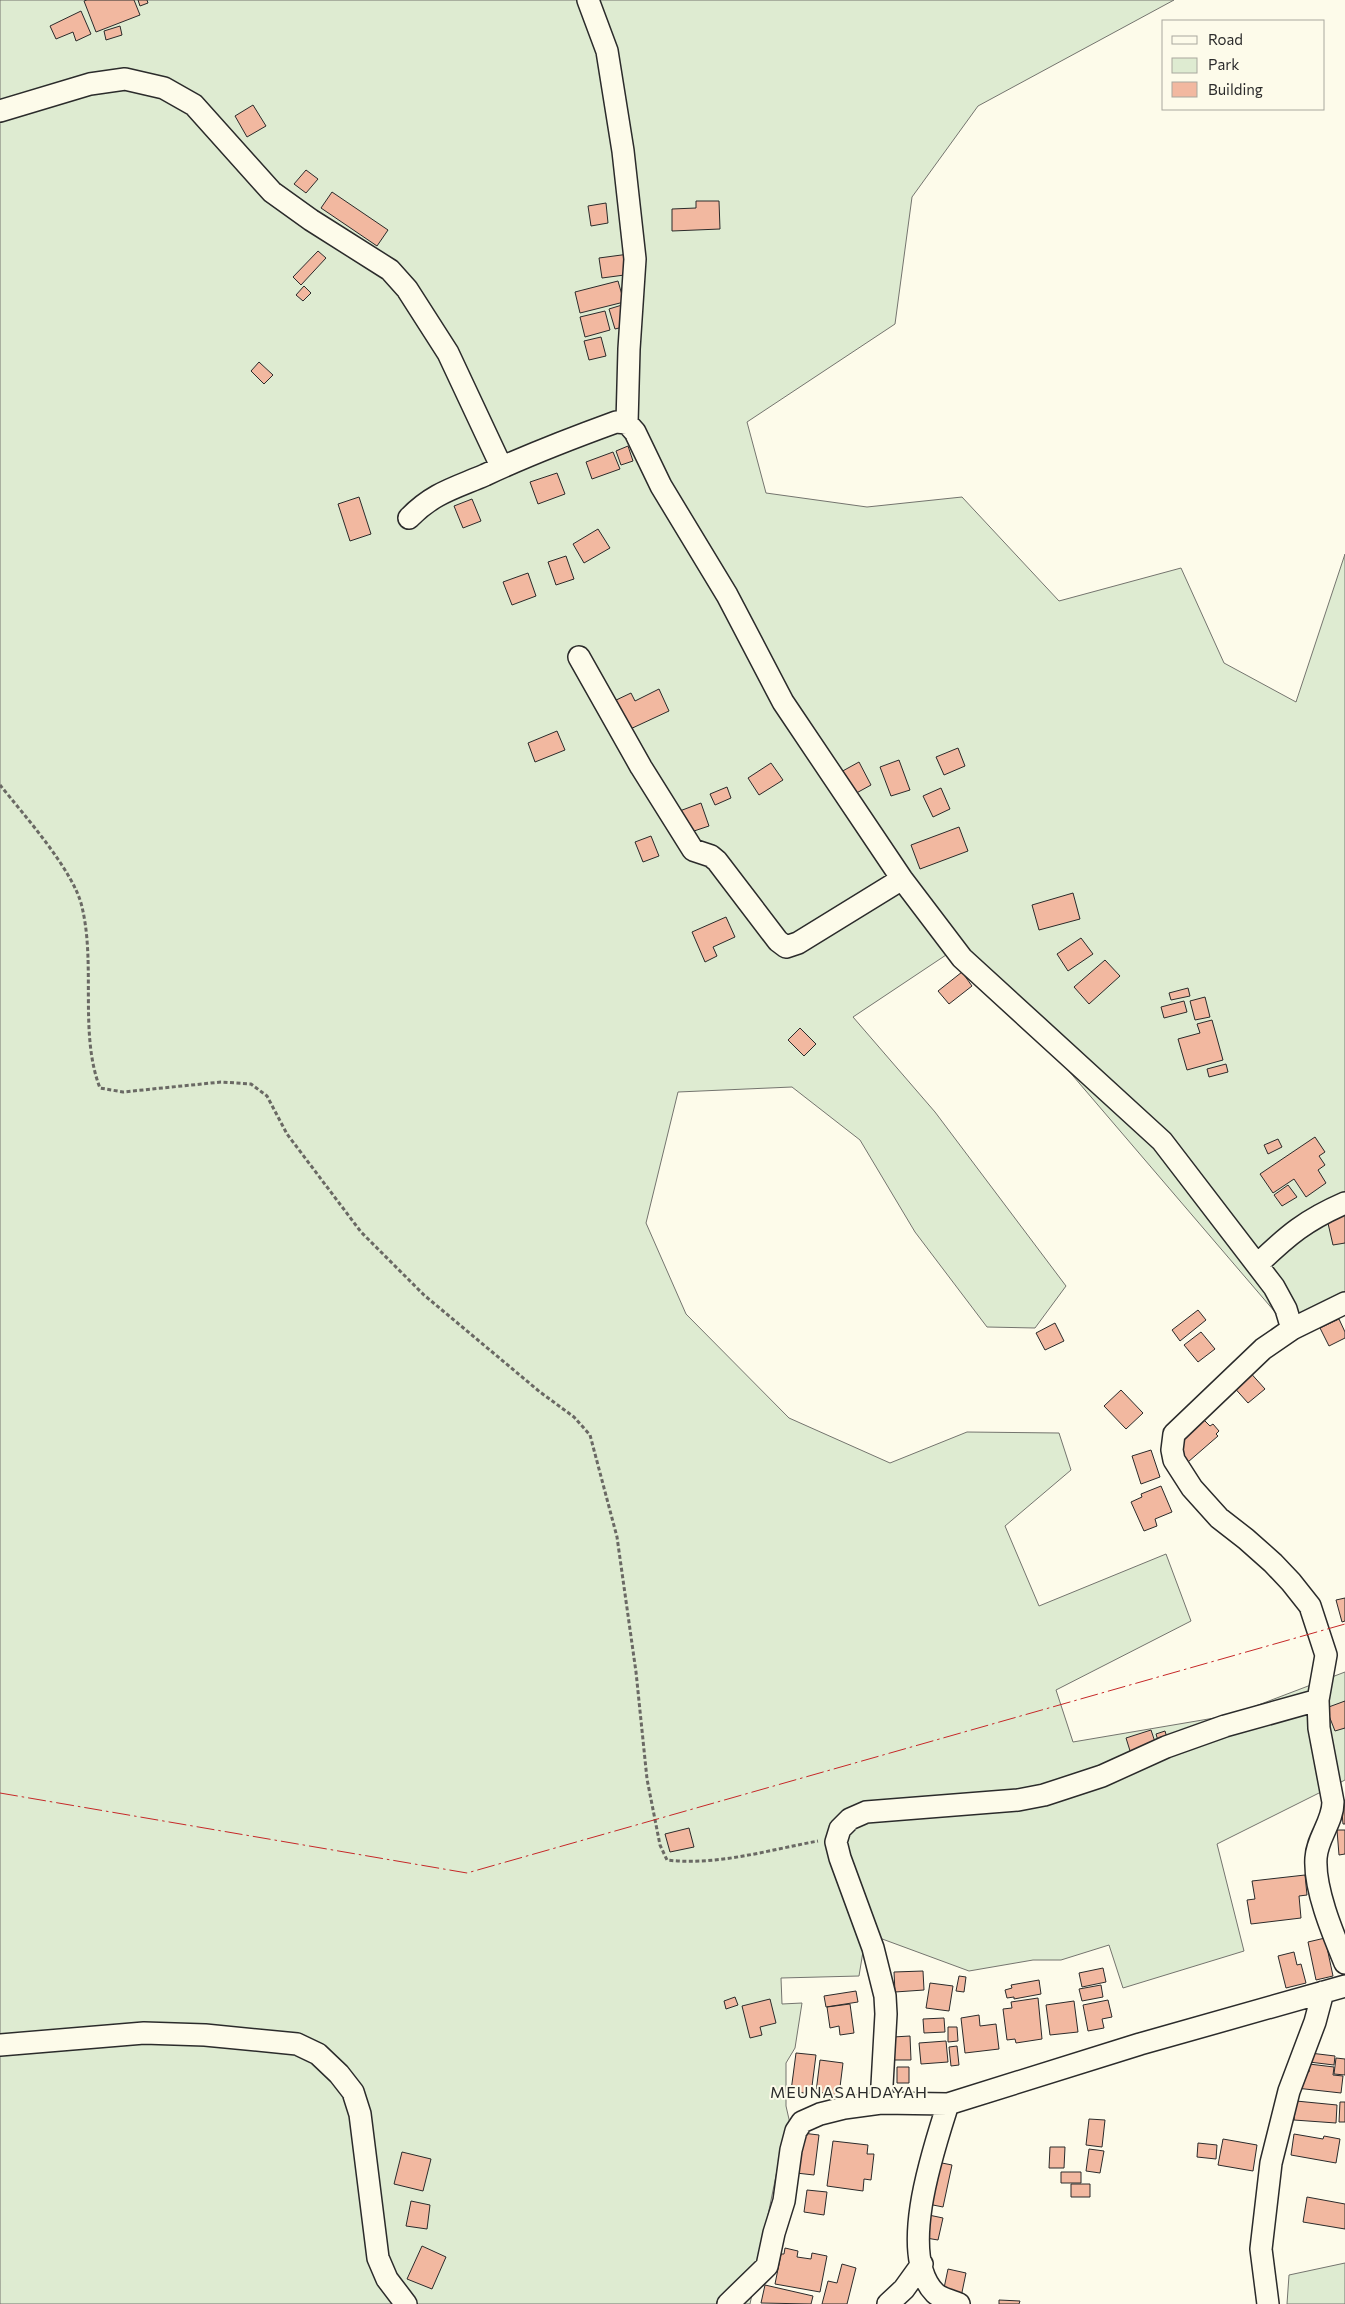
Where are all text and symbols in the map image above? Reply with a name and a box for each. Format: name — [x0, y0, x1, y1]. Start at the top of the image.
legend — [1162, 20, 1325, 110]
text: Road — [1208, 30, 1243, 48]
text: Park — [1208, 55, 1239, 73]
text: Building — [1208, 80, 1263, 98]
district label: MEUNASAHDAYAH — [770, 2082, 928, 2101]

